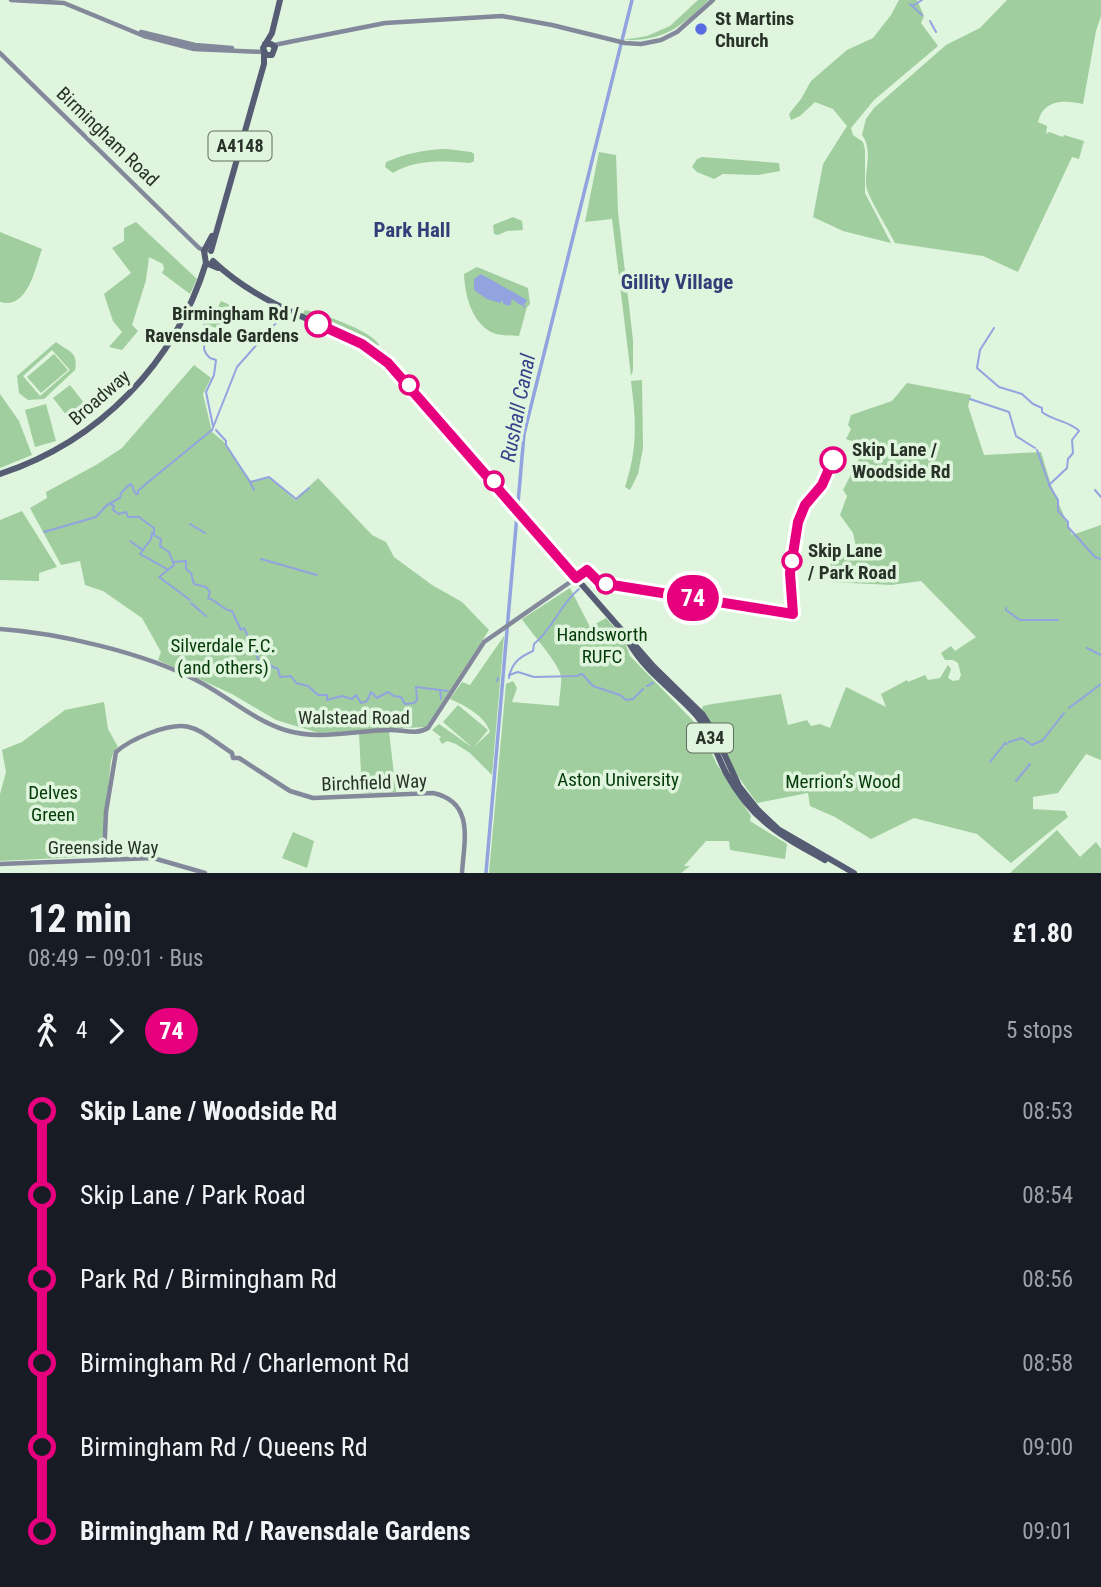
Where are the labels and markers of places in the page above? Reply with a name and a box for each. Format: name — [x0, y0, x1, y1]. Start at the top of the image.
place label: St Martins Church — [715, 7, 794, 52]
marker: St Martins Church — [693, 21, 709, 37]
place label: Birmingham Rd / Ravensdale Gardens — [145, 302, 299, 347]
marker: Birmingham Rd / Ravensdale Gardens — [305, 311, 331, 337]
unlabelled marker — [399, 375, 419, 395]
place label: Skip Lane / Woodside Rd — [852, 438, 951, 483]
marker: Skip Lane / Woodside Rd — [820, 447, 846, 473]
unlabelled marker — [484, 471, 504, 491]
place label: Skip Lane / Park Road — [807, 539, 896, 584]
marker: Skip Lane / Park Road — [782, 551, 802, 571]
unlabelled marker — [596, 574, 616, 594]

